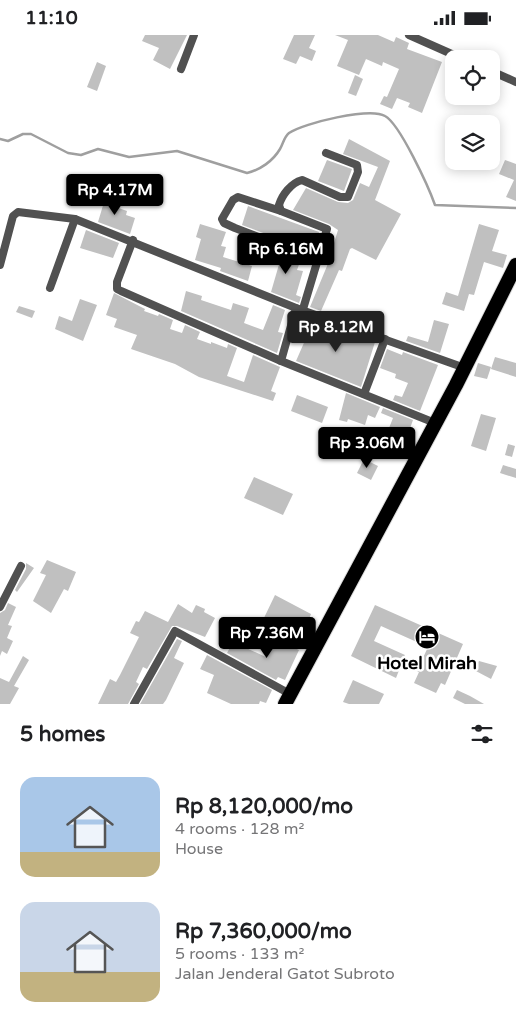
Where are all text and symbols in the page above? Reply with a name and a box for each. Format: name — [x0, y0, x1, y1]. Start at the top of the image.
text: 11:10 — [25, 7, 78, 29]
map controls — [445, 50, 500, 170]
button: locate — [445, 50, 500, 105]
button: layers — [445, 115, 500, 170]
pin: Rp 4.17M — [63, 173, 167, 216]
text: Rp 4.17M — [77, 180, 153, 200]
pin: Rp 6.16M — [234, 233, 338, 275]
text: Rp 6.16M — [248, 239, 324, 259]
pin: Rp 8.12M — [284, 311, 388, 353]
text: Rp 8.12M — [298, 317, 374, 337]
pin: Rp 3.06M — [315, 427, 419, 469]
text: Rp 3.06M — [329, 433, 405, 453]
pin: Rp 7.36M — [215, 617, 319, 659]
text: Rp 7.36M — [230, 623, 304, 643]
hotel icon: Hotel Mirah — [414, 624, 440, 650]
place label: Hotel Mirah — [377, 652, 477, 674]
icon: filters — [468, 720, 496, 748]
text: 5 homes — [20, 722, 105, 747]
text: Rp 8,120,000/mo — [175, 794, 353, 819]
icon: home — [60, 797, 120, 857]
text: 4 rooms · 128 m² — [175, 819, 304, 839]
text: House — [175, 839, 223, 859]
text: Rp 7,360,000/mo — [175, 919, 352, 944]
icon: home — [60, 922, 120, 982]
text: 5 rooms · 133 m² — [175, 944, 304, 964]
text: Jalan Jenderal Gatot Subroto — [175, 964, 395, 984]

